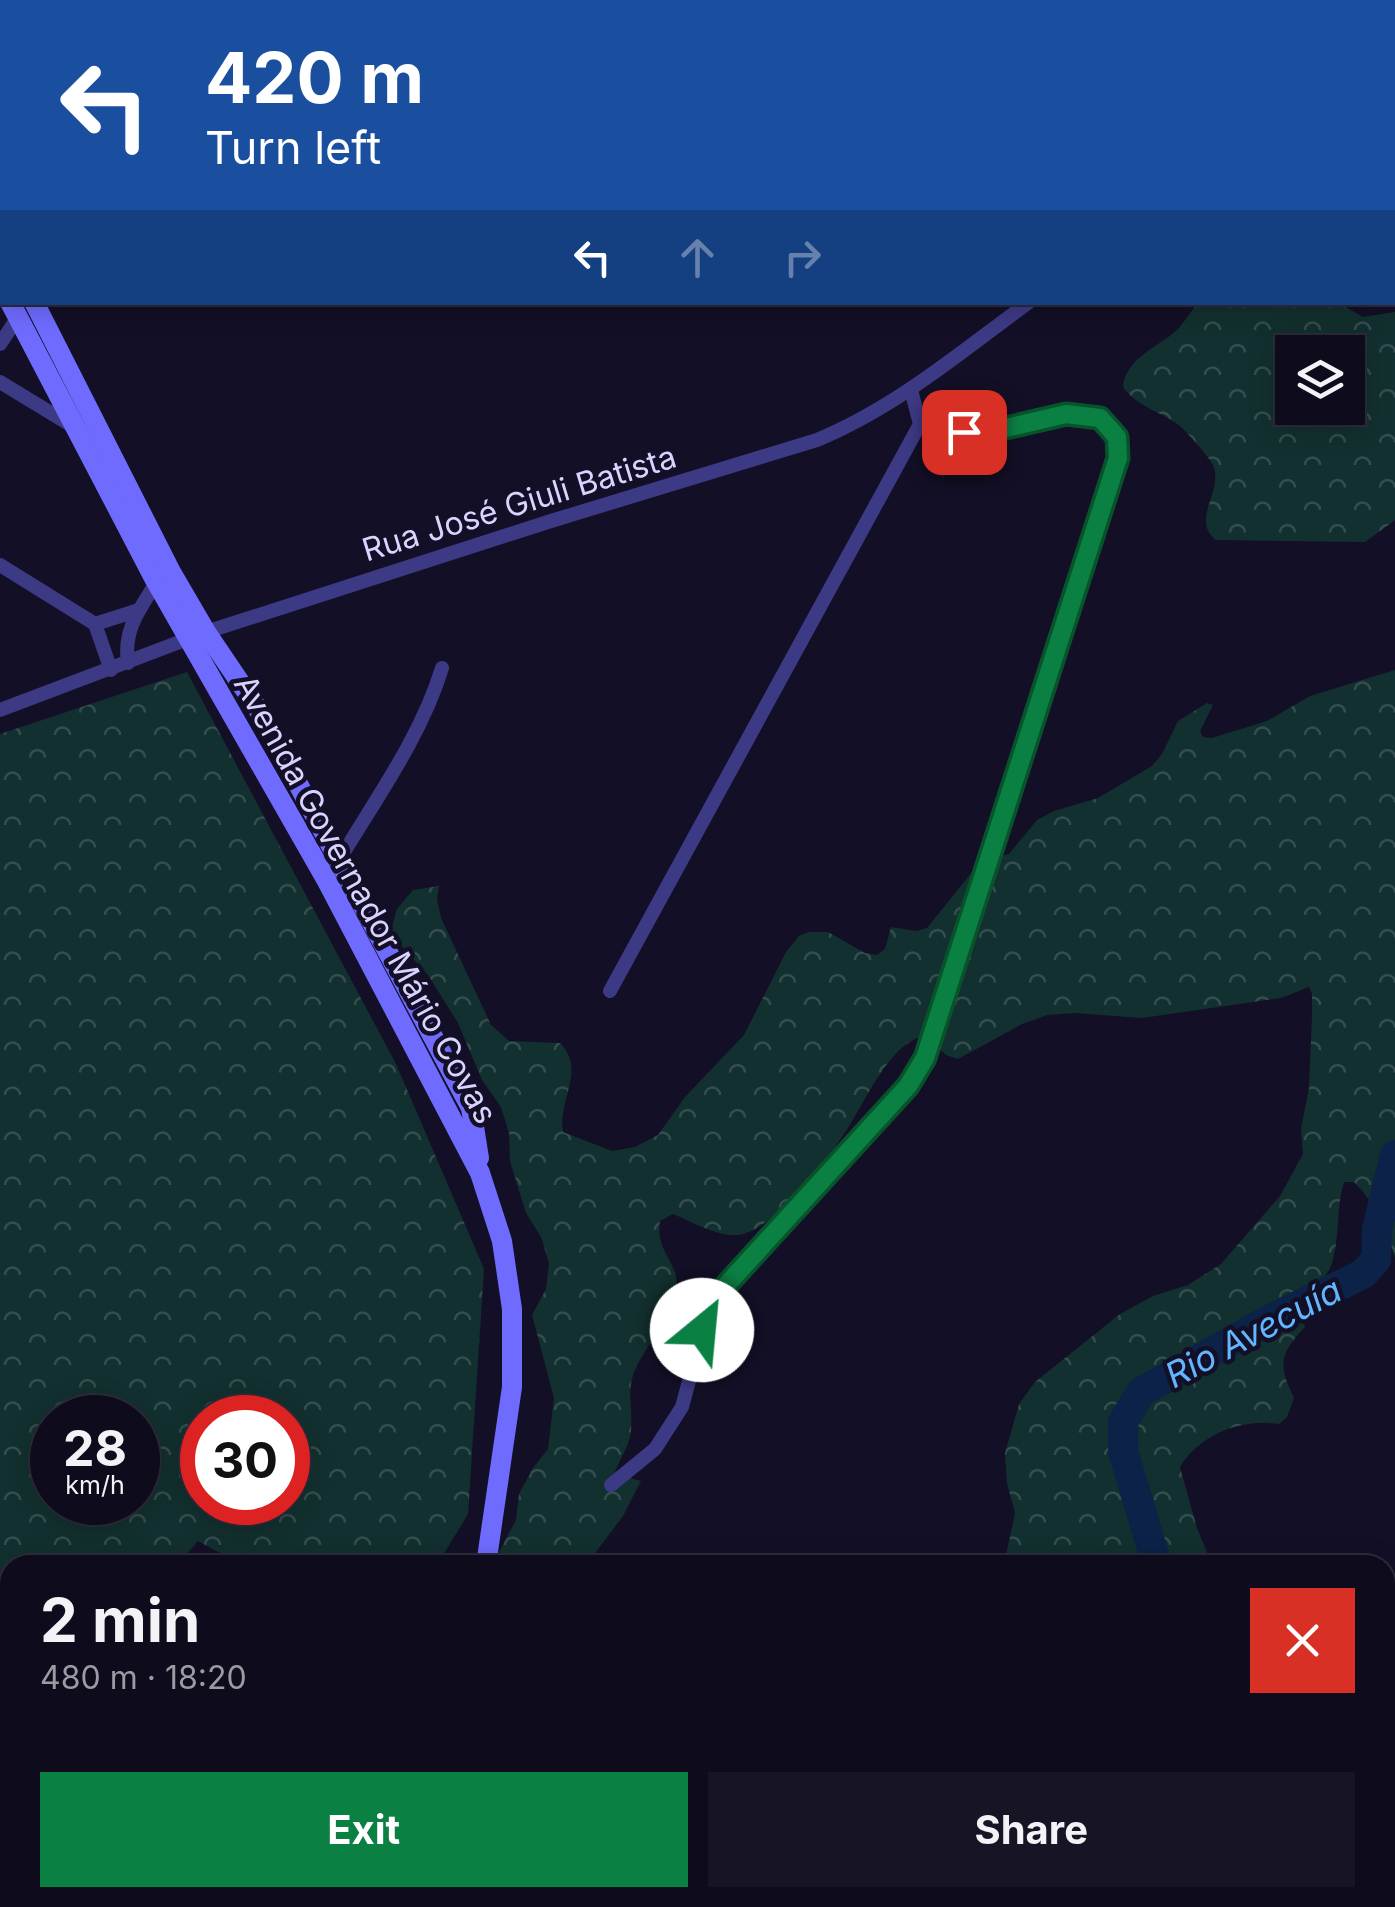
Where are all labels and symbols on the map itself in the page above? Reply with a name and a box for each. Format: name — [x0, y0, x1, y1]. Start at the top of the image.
pin — [922, 390, 1007, 475]
street label: Rua José Giuli Batista — [357, 437, 681, 569]
street label: Avenida Governador Mário Covas — [226, 668, 506, 1130]
water label: Rio Avecuía — [1158, 1268, 1348, 1396]
position arrow — [650, 1278, 754, 1382]
speed limit sign: 30 — [180, 1395, 310, 1525]

